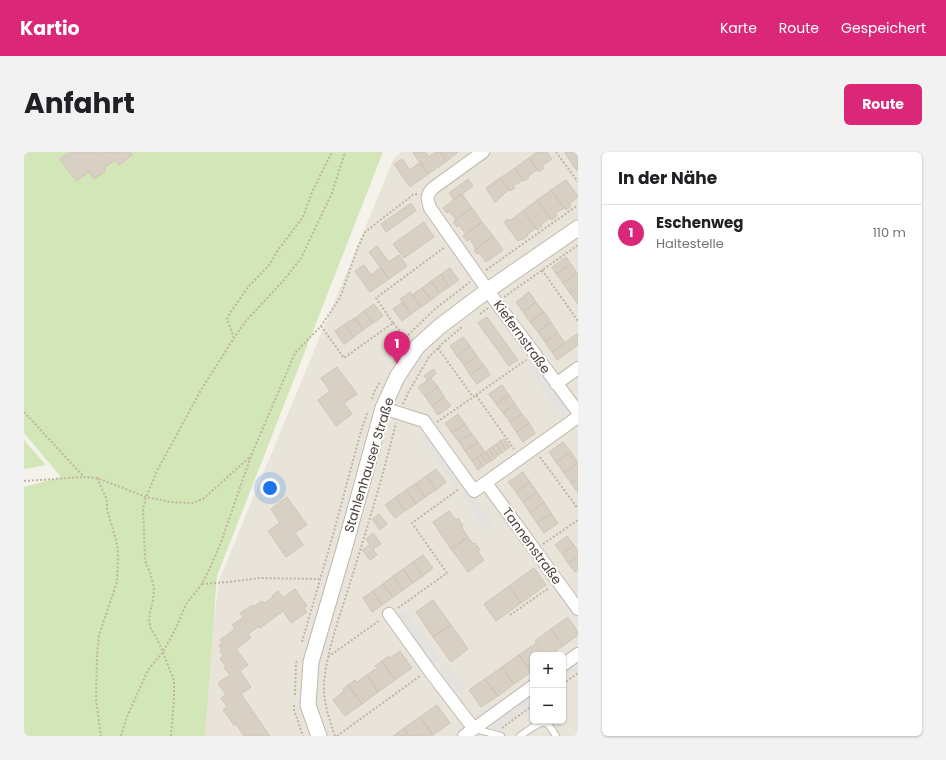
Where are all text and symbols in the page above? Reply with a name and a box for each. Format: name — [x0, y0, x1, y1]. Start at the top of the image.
text: Kartio — [20, 15, 80, 42]
text: Karte — [720, 18, 757, 38]
text: Route — [779, 18, 819, 38]
text: Gespeichert — [841, 18, 926, 38]
text: Anfahrt — [24, 84, 135, 123]
button: Route — [844, 84, 922, 125]
text: In der Nähe — [618, 166, 717, 190]
text: Eschenweg — [656, 212, 743, 233]
text: 1 — [629, 223, 633, 242]
text: 110 m — [873, 223, 906, 242]
text: Haltestelle — [656, 234, 724, 253]
street label: Kiefernstraße — [489, 296, 555, 378]
pin: 1 — [384, 331, 410, 364]
street label: Stahlenhauser Straße — [339, 395, 399, 535]
your location — [260, 478, 280, 498]
street label: Tannenstraße — [498, 504, 566, 588]
map controls — [530, 652, 566, 724]
button: + — [530, 652, 566, 688]
button: − — [530, 688, 566, 724]

